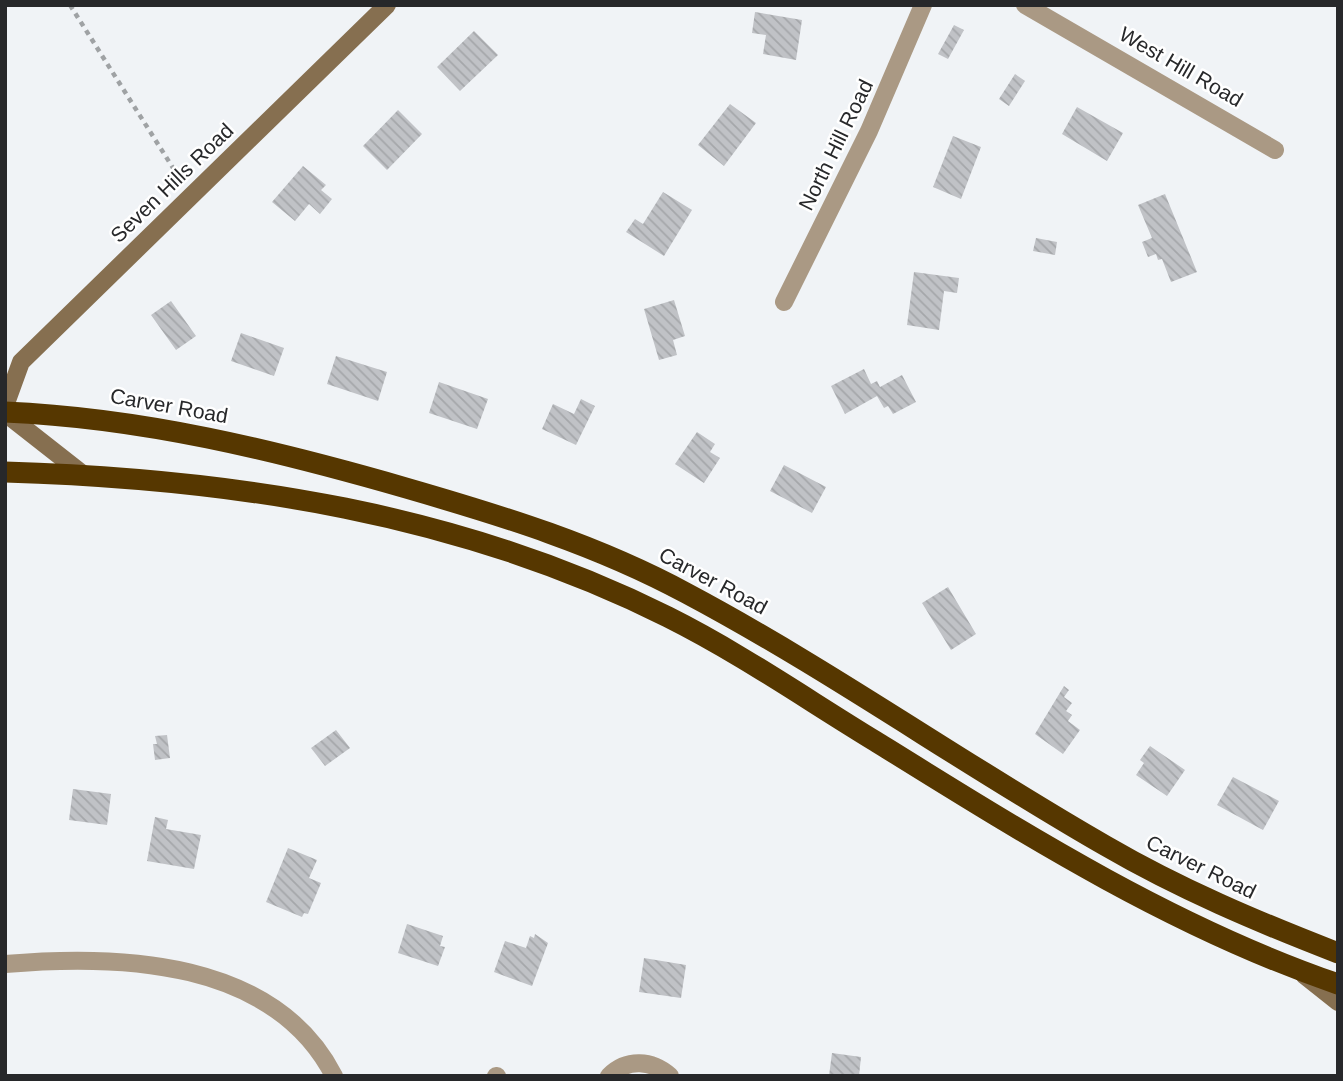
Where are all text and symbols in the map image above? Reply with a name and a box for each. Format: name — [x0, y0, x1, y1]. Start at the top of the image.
street label: West Hill Road — [1116, 22, 1247, 111]
street label: North Hill Road — [794, 76, 877, 214]
street label: Seven Hills Road — [106, 118, 238, 247]
street label: Carver Road — [108, 384, 230, 427]
street label: Carver Road — [655, 542, 771, 619]
street label: Carver Road — [1143, 830, 1260, 903]

